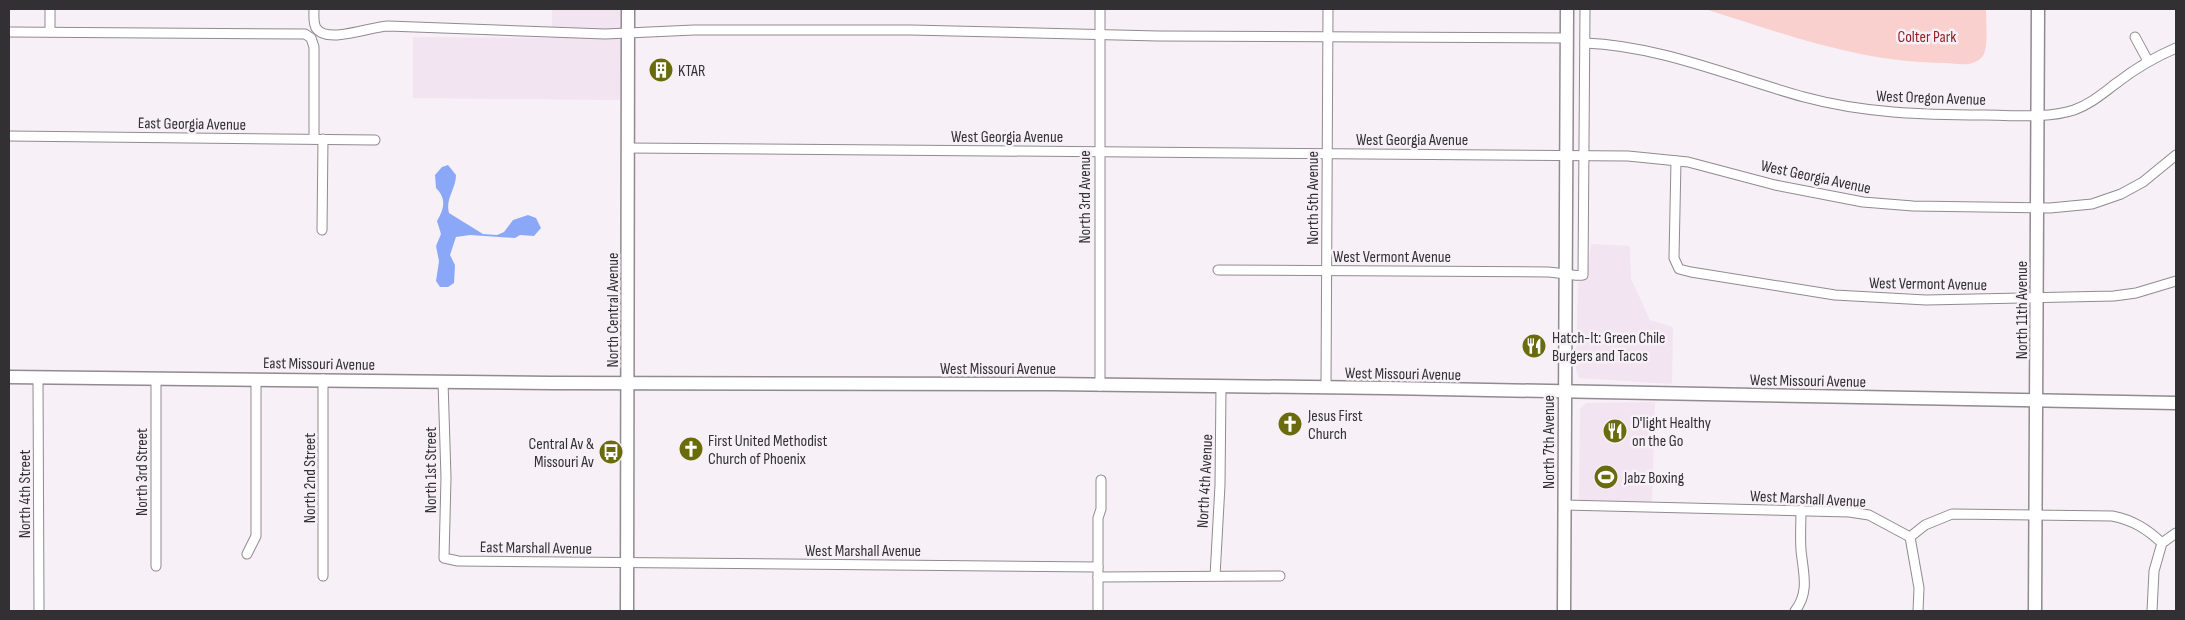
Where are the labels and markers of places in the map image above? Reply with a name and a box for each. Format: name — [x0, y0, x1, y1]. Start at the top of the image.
building icon: KTAR — [648, 57, 674, 83]
place label: KTAR — [678, 62, 705, 81]
place label: Hatch-It: Green Chile Burgers and Tacos — [1552, 329, 1666, 366]
restaurant icon: Hatch-It: Green Chile Burgers and Tacos — [1521, 333, 1547, 359]
place label: Jesus First Church — [1307, 407, 1363, 444]
church icon: Jesus First Church — [1277, 411, 1303, 437]
place label: D'light Healthy on the Go — [1632, 414, 1711, 451]
restaurant icon: D'light Healthy on the Go — [1602, 418, 1628, 444]
place label: First United Methodist Church of Phoenix — [708, 432, 828, 469]
place label: Central Av & Missouri Av — [529, 435, 594, 472]
church icon: First United Methodist Church of Phoenix — [678, 436, 704, 462]
bus stop icon: Central Av & Missouri Av — [598, 439, 624, 465]
sports icon: Jabz Boxing — [1593, 464, 1619, 490]
place label: Jabz Boxing — [1623, 469, 1684, 488]

